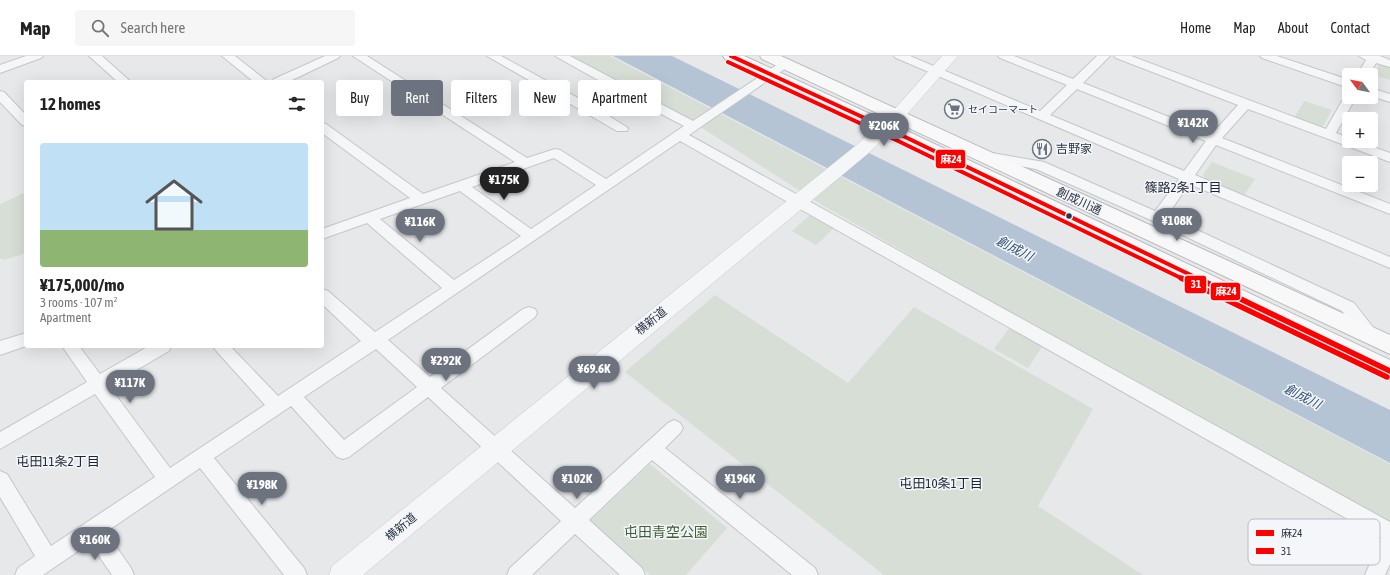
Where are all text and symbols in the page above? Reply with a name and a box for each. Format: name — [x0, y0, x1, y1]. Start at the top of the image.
search box — [75, 10, 355, 46]
text: Map — [20, 17, 51, 39]
icon: search — [89, 17, 111, 39]
text: Search here — [121, 19, 185, 36]
text: Home — [1180, 20, 1211, 36]
text: Map — [1233, 20, 1256, 36]
text: About — [1278, 20, 1309, 36]
text: Contact — [1331, 20, 1370, 36]
north arrow — [1342, 68, 1378, 104]
map controls — [1342, 68, 1378, 192]
chip: Buy — [336, 80, 383, 116]
chip: Rent — [391, 80, 443, 116]
chip: Filters — [451, 80, 511, 116]
chip: New — [519, 80, 570, 116]
chip: Apartment — [578, 80, 661, 116]
icon: filters — [286, 93, 308, 115]
text: 12 homes — [40, 94, 101, 114]
supermarket icon: セイコーマート — [943, 98, 965, 120]
place label: セイコーマート — [968, 104, 1038, 115]
pin: ¥142K — [1165, 110, 1221, 144]
button: + — [1342, 112, 1378, 148]
pin: ¥206K — [856, 113, 912, 147]
text: ¥142K — [1178, 115, 1208, 130]
text: ¥206K — [869, 118, 899, 133]
restaurant icon: 吉野家 — [1031, 138, 1053, 160]
place label: 吉野家 — [1056, 142, 1092, 156]
line badge: 麻24 — [935, 149, 966, 169]
text: 麻24 — [940, 153, 962, 165]
button: − — [1342, 156, 1378, 192]
pin: ¥175K — [476, 167, 532, 201]
icon: home — [138, 169, 210, 241]
text: ¥175K — [489, 172, 519, 187]
district label: 篠路2条1丁目 — [1144, 180, 1222, 195]
street label: 創成川通 — [1054, 185, 1104, 217]
pin: ¥108K — [1149, 208, 1205, 242]
pin: ¥116K — [392, 209, 448, 243]
unlabelled marker — [1064, 211, 1074, 221]
text: ¥108K — [1162, 213, 1192, 228]
text: ¥116K — [405, 214, 435, 229]
water label: 創成川 — [994, 233, 1037, 265]
text: ¥175,000/mo — [40, 275, 125, 295]
line badge: 31 — [1184, 275, 1207, 294]
text: 31 — [1191, 278, 1201, 290]
line badge: 麻24 — [1210, 282, 1241, 301]
text: 麻24 — [1215, 285, 1237, 297]
text: 3 rooms · 107 m² — [40, 295, 117, 310]
street label: 横新道 — [633, 304, 669, 338]
text: Apartment — [40, 310, 91, 325]
pin: ¥292K — [418, 348, 474, 382]
text: ¥292K — [431, 353, 461, 368]
pin: ¥69.6K — [561, 356, 627, 390]
text: ¥69.6K — [578, 361, 610, 376]
pin: ¥117K — [102, 370, 158, 404]
text: ¥117K — [115, 375, 145, 390]
water label: 創成川 — [1282, 381, 1325, 413]
district label: 屯田11条2丁目 — [16, 454, 100, 469]
pin: ¥102K — [549, 466, 605, 500]
pin: ¥196K — [712, 466, 768, 500]
text: ¥102K — [562, 471, 592, 486]
text: ¥196K — [725, 471, 755, 486]
pin: ¥198K — [234, 472, 290, 506]
district label: 屯田10条1丁目 — [899, 476, 983, 491]
text: ¥198K — [247, 477, 277, 492]
street label: 横新道 — [383, 510, 419, 544]
legend — [1248, 519, 1380, 565]
park label: 屯田青空公園 — [624, 524, 708, 540]
pin: ¥160K — [67, 527, 123, 561]
text: 麻24 — [1281, 527, 1302, 539]
text: ¥160K — [80, 532, 110, 547]
text: 31 — [1281, 545, 1291, 557]

